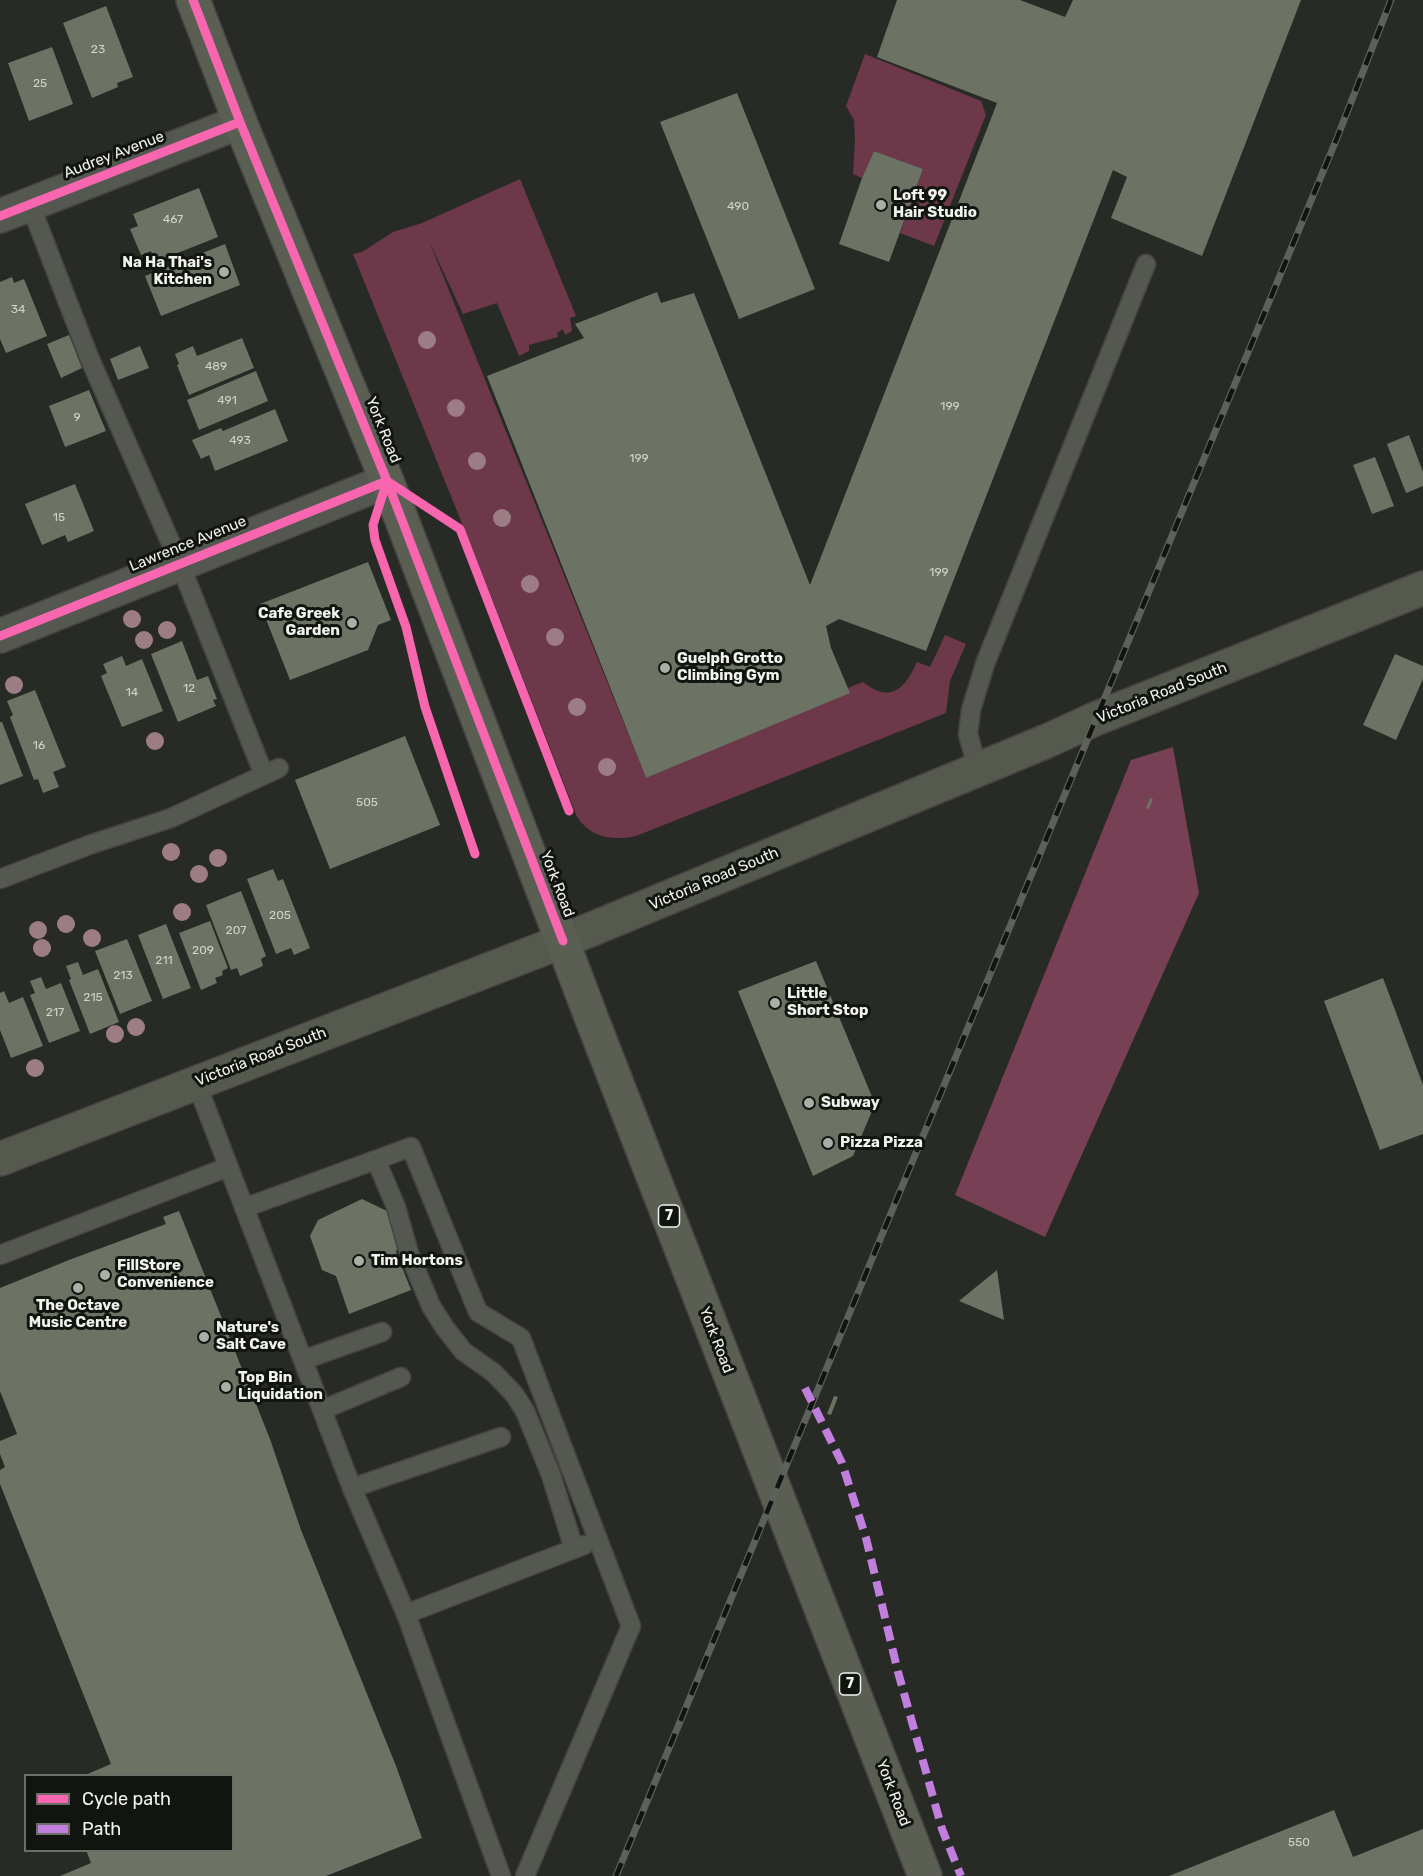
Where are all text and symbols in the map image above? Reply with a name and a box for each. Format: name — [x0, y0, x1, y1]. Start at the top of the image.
house number: 23 — [91, 43, 105, 57]
house number: 25 — [33, 77, 47, 91]
street label: Audrey Avenue — [61, 128, 167, 182]
place label: Loft 99 Hair Studio — [893, 187, 977, 222]
marker: Loft 99 Hair Studio — [874, 198, 888, 212]
house number: 490 — [727, 200, 749, 214]
house number: 467 — [163, 213, 183, 227]
place label: Na Ha Thai's Kitchen — [122, 254, 212, 289]
marker: Na Ha Thai's Kitchen — [217, 265, 231, 279]
house number: 34 — [11, 303, 25, 317]
house number: 489 — [205, 360, 227, 374]
house number: 491 — [217, 394, 237, 408]
street label: York Road — [362, 394, 404, 466]
house number: 199 — [940, 400, 960, 414]
house number: 9 — [73, 411, 81, 425]
house number: 493 — [229, 434, 251, 448]
house number: 199 — [629, 452, 649, 466]
house number: 15 — [53, 511, 65, 525]
street label: Lawrence Avenue — [127, 512, 249, 576]
house number: 199 — [929, 566, 949, 580]
place label: Cafe Greek Garden — [258, 605, 340, 640]
marker: Cafe Greek Garden — [345, 616, 359, 630]
place label: Guelph Grotto Climbing Gym — [677, 650, 783, 685]
street label: Victoria Road South — [1094, 659, 1230, 727]
marker: Guelph Grotto Climbing Gym — [658, 661, 672, 675]
house number: 12 — [183, 682, 195, 696]
house number: 14 — [126, 686, 138, 700]
house number: 16 — [33, 739, 45, 753]
house number: 505 — [356, 796, 378, 810]
street label: Victoria Road South — [647, 844, 781, 914]
street label: York Road — [536, 848, 578, 920]
house number: 205 — [269, 909, 291, 923]
house number: 207 — [226, 924, 246, 938]
house number: 209 — [192, 944, 214, 958]
house number: 211 — [155, 954, 173, 968]
house number: 213 — [113, 969, 133, 983]
place label: Little Short Stop — [787, 985, 868, 1020]
house number: 215 — [83, 991, 103, 1005]
marker: Little Short Stop — [768, 996, 782, 1010]
house number: 217 — [46, 1006, 64, 1020]
street label: Victoria Road South — [193, 1024, 329, 1090]
place label: Subway — [821, 1094, 880, 1112]
marker: Subway — [802, 1096, 816, 1110]
place label: Pizza Pizza — [840, 1134, 923, 1152]
marker: Pizza Pizza — [821, 1136, 835, 1150]
road number: 7 — [658, 1205, 680, 1227]
place label: Tim Hortons — [371, 1252, 463, 1270]
marker: Tim Hortons — [352, 1254, 366, 1268]
place label: FillStore Convenience — [117, 1257, 214, 1292]
marker: FillStore Convenience — [98, 1268, 112, 1282]
marker: The Octave Music Centre — [71, 1281, 85, 1295]
place label: The Octave Music Centre — [29, 1297, 127, 1332]
street label: York Road — [695, 1304, 737, 1376]
place label: Nature's Salt Cave — [216, 1319, 286, 1354]
marker: Nature's Salt Cave — [197, 1330, 211, 1344]
place label: Top Bin Liquidation — [238, 1369, 323, 1404]
marker: Top Bin Liquidation — [219, 1380, 233, 1394]
road number: 7 — [840, 1673, 860, 1695]
street label: York Road — [872, 1757, 914, 1829]
legend — [24, 1774, 234, 1852]
text: Cycle path — [82, 1788, 171, 1810]
text: Path — [82, 1818, 121, 1840]
house number: 550 — [1288, 1836, 1310, 1850]

